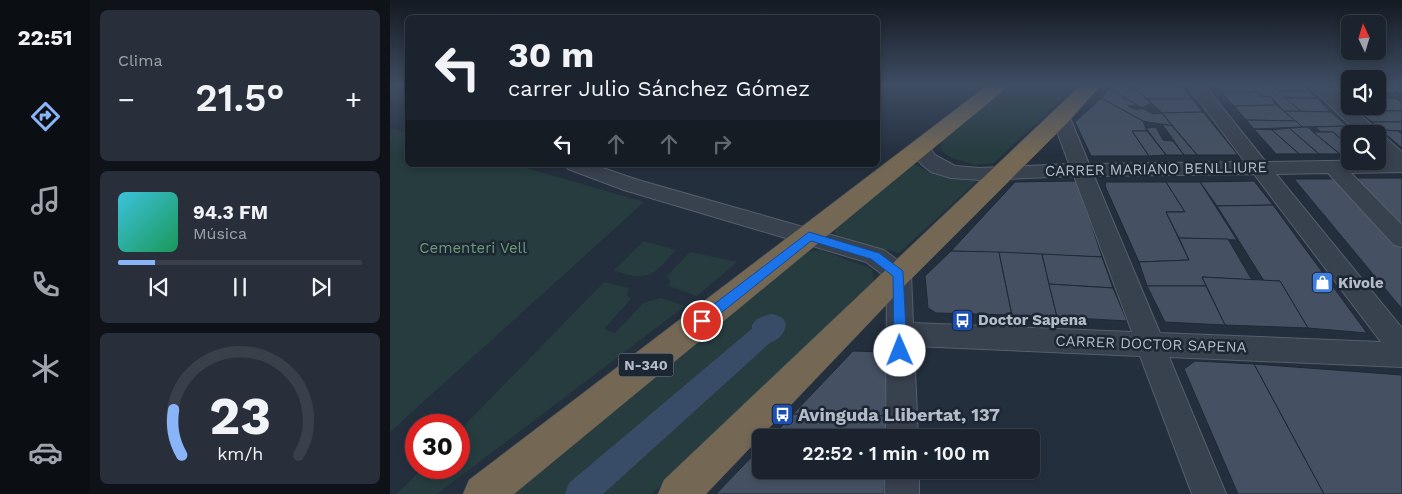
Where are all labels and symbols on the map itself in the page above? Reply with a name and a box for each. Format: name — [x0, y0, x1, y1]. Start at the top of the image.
north arrow — [1341, 15, 1386, 60]
street label: CARRER MARIANO BENLLIURE — [1045, 158, 1267, 180]
park label: Cementeri Vell — [419, 239, 527, 257]
shop icon: Kivole — [1310, 271, 1334, 295]
place label: Kivole — [1338, 274, 1384, 292]
pin — [681, 300, 723, 342]
bus stop icon: Doctor Sapena — [950, 308, 974, 332]
place label: Doctor Sapena — [978, 311, 1087, 329]
position arrow — [873, 324, 925, 376]
street label: CARRER DOCTOR SAPENA — [1055, 332, 1247, 356]
road number: N-340 — [618, 354, 674, 376]
bus stop icon: Avinguda Llibertat, 137 — [770, 403, 794, 427]
place label: Avinguda Llibertat, 137 — [798, 404, 1000, 425]
speed limit sign: 30 — [405, 414, 470, 479]

